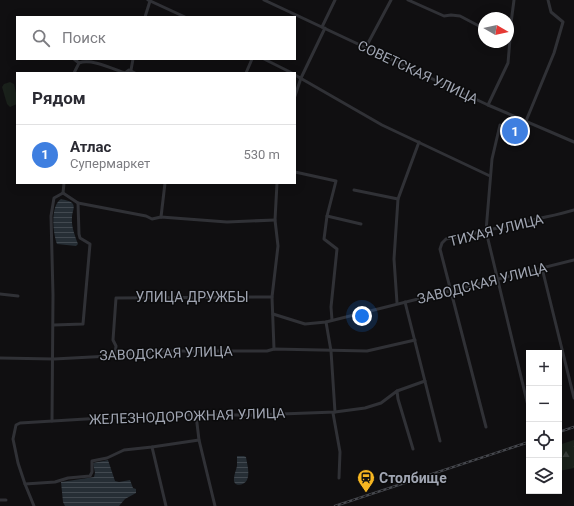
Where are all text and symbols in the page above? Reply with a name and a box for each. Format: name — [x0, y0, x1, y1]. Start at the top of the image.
north arrow — [478, 12, 514, 48]
search box — [16, 16, 296, 60]
icon: search — [30, 27, 52, 49]
text: Поиск — [62, 29, 106, 47]
street label: СОВЕТСКАЯ УЛИЦА — [355, 37, 481, 107]
text: Рядом — [32, 88, 86, 108]
pin: 1 — [502, 116, 528, 146]
text: Атлас — [70, 138, 111, 156]
text: 1 — [41, 147, 49, 162]
text: 530 m — [243, 147, 280, 162]
text: Супермаркет — [70, 156, 150, 171]
street label: ТИХАЯ УЛИЦА — [447, 211, 545, 249]
street label: ЗАВОДСКАЯ УЛИЦА — [415, 259, 549, 307]
street label: УЛИЦА ДРУЖБЫ — [135, 289, 249, 305]
your location — [352, 306, 372, 326]
street label: ЗАВОДСКАЯ УЛИЦА — [99, 343, 233, 363]
map controls — [526, 350, 562, 494]
button: + — [526, 350, 562, 386]
button: − — [526, 386, 562, 422]
street label: ЖЕЛЕЗНОДОРОЖНАЯ УЛИЦА — [88, 405, 286, 427]
button: locate — [526, 422, 562, 458]
button: layers — [526, 458, 562, 494]
station icon: Столбище — [356, 468, 376, 493]
place label: Столбище — [379, 470, 447, 486]

